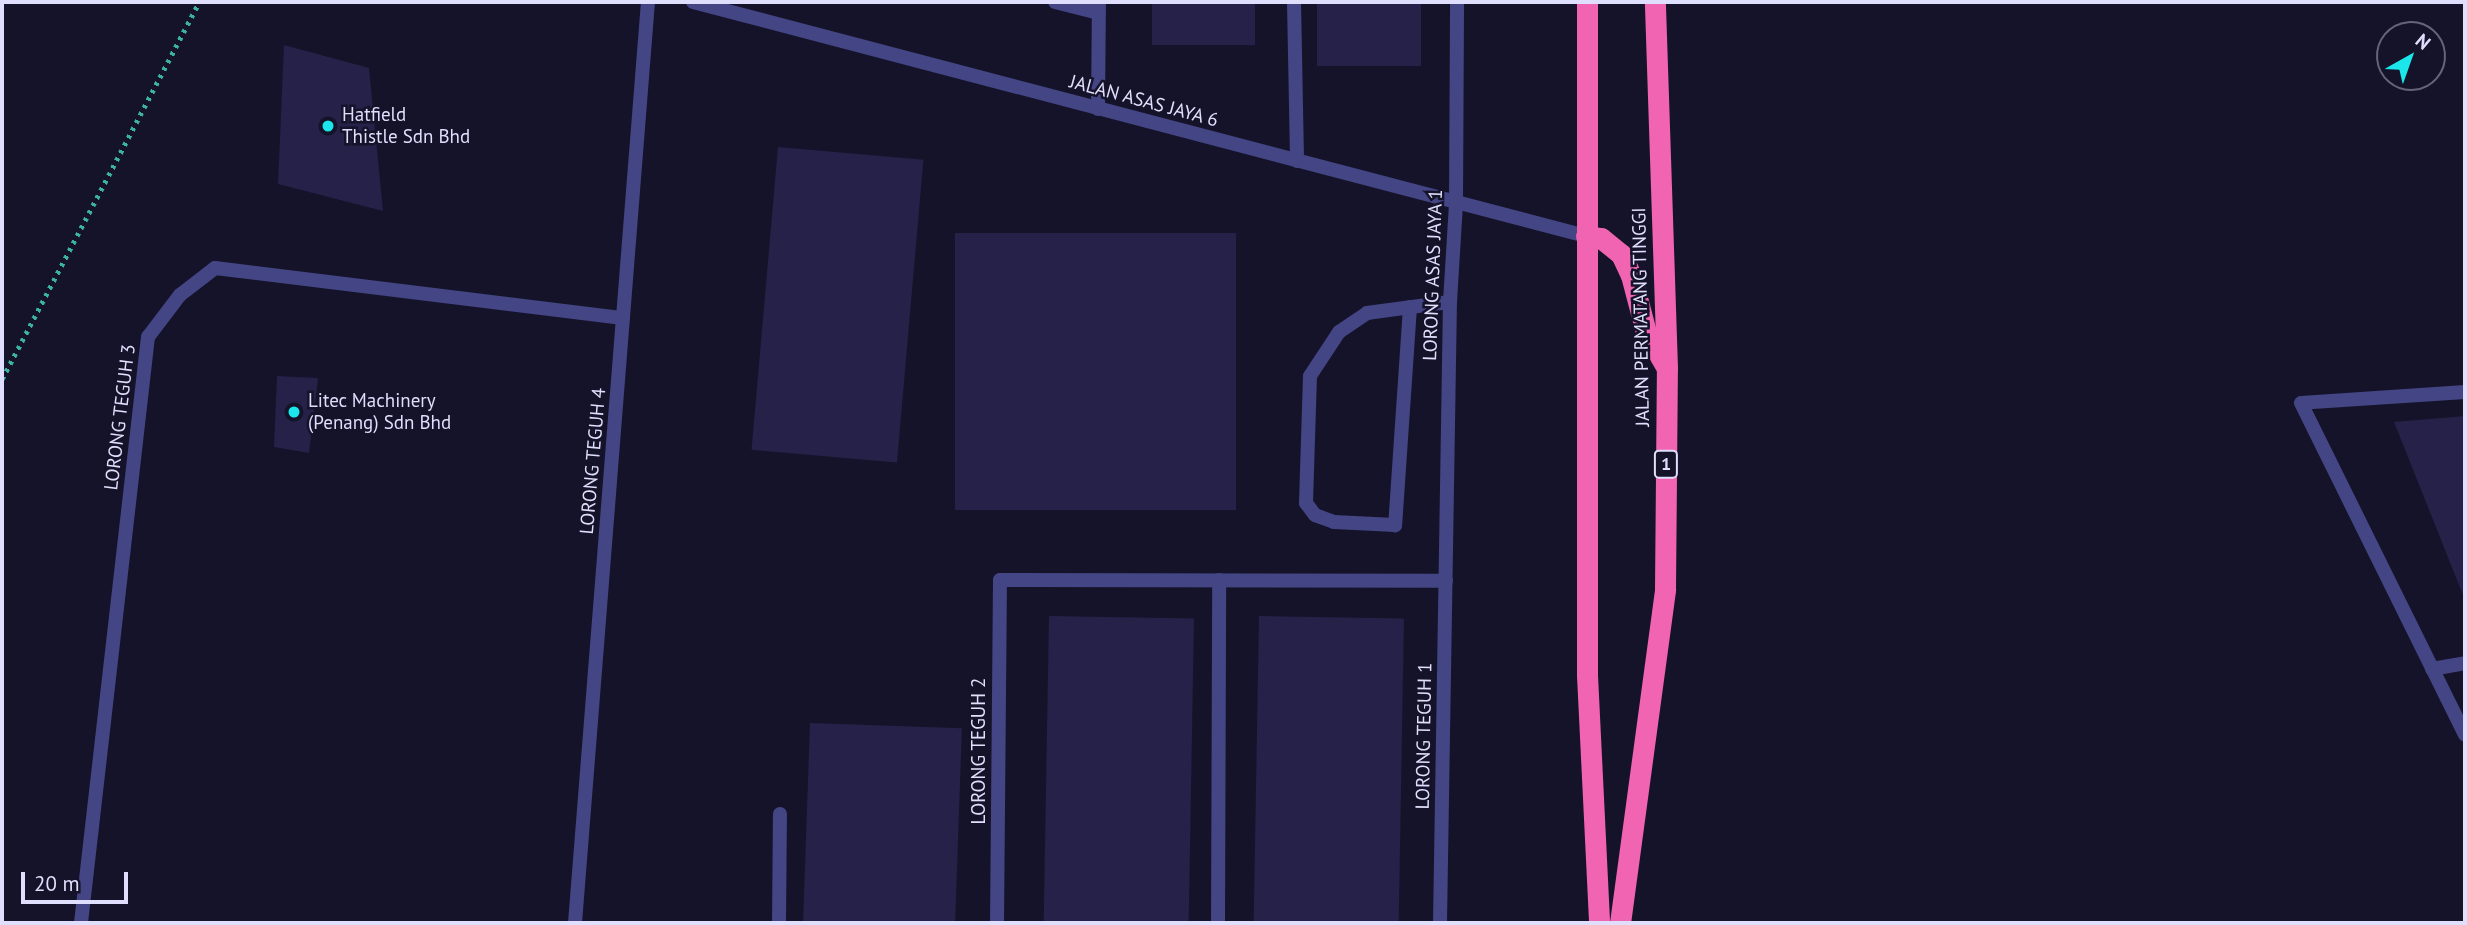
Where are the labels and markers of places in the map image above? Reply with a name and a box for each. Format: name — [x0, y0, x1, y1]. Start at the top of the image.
place label: Hatfield Thistle Sdn Bhd — [342, 104, 470, 148]
marker: Hatfield Thistle Sdn Bhd — [320, 118, 336, 134]
place label: Litec Machinery (Penang) Sdn Bhd — [308, 390, 451, 434]
marker: Litec Machinery (Penang) Sdn Bhd — [286, 404, 302, 420]

